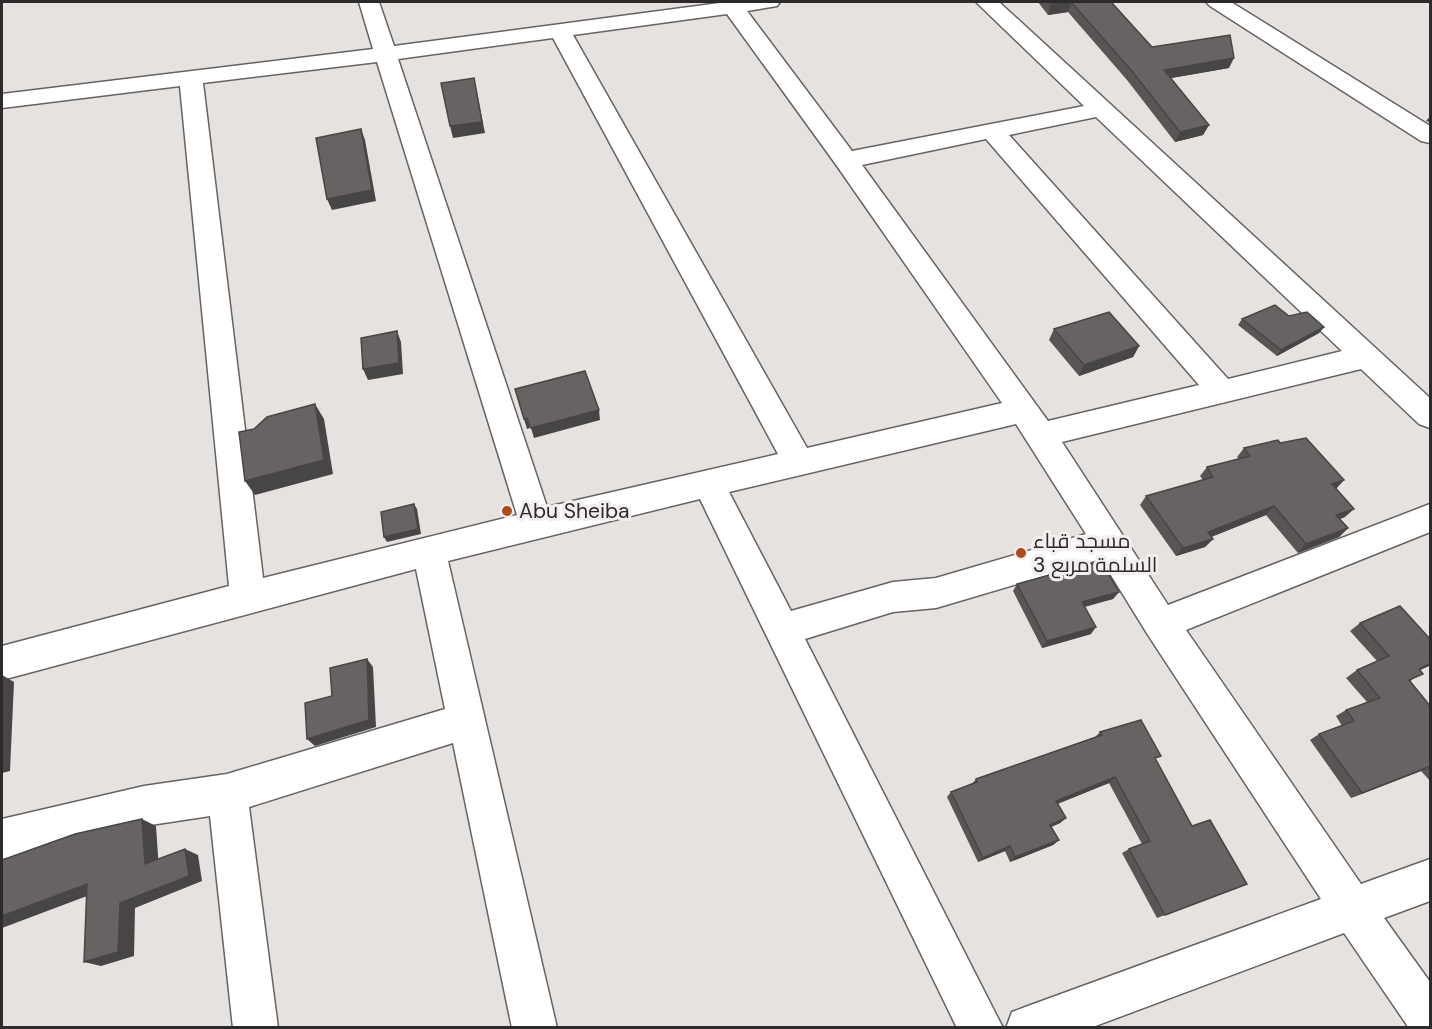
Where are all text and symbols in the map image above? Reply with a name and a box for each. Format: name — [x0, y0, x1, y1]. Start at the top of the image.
place label: Abu Sheiba — [519, 497, 630, 525]
marker: Abu Sheiba — [500, 504, 514, 518]
place label: مسجد قباء السلمة مربع 3 — [1033, 527, 1157, 579]
marker: مسجد قباء السلمة مربع 3 — [1014, 546, 1028, 560]

